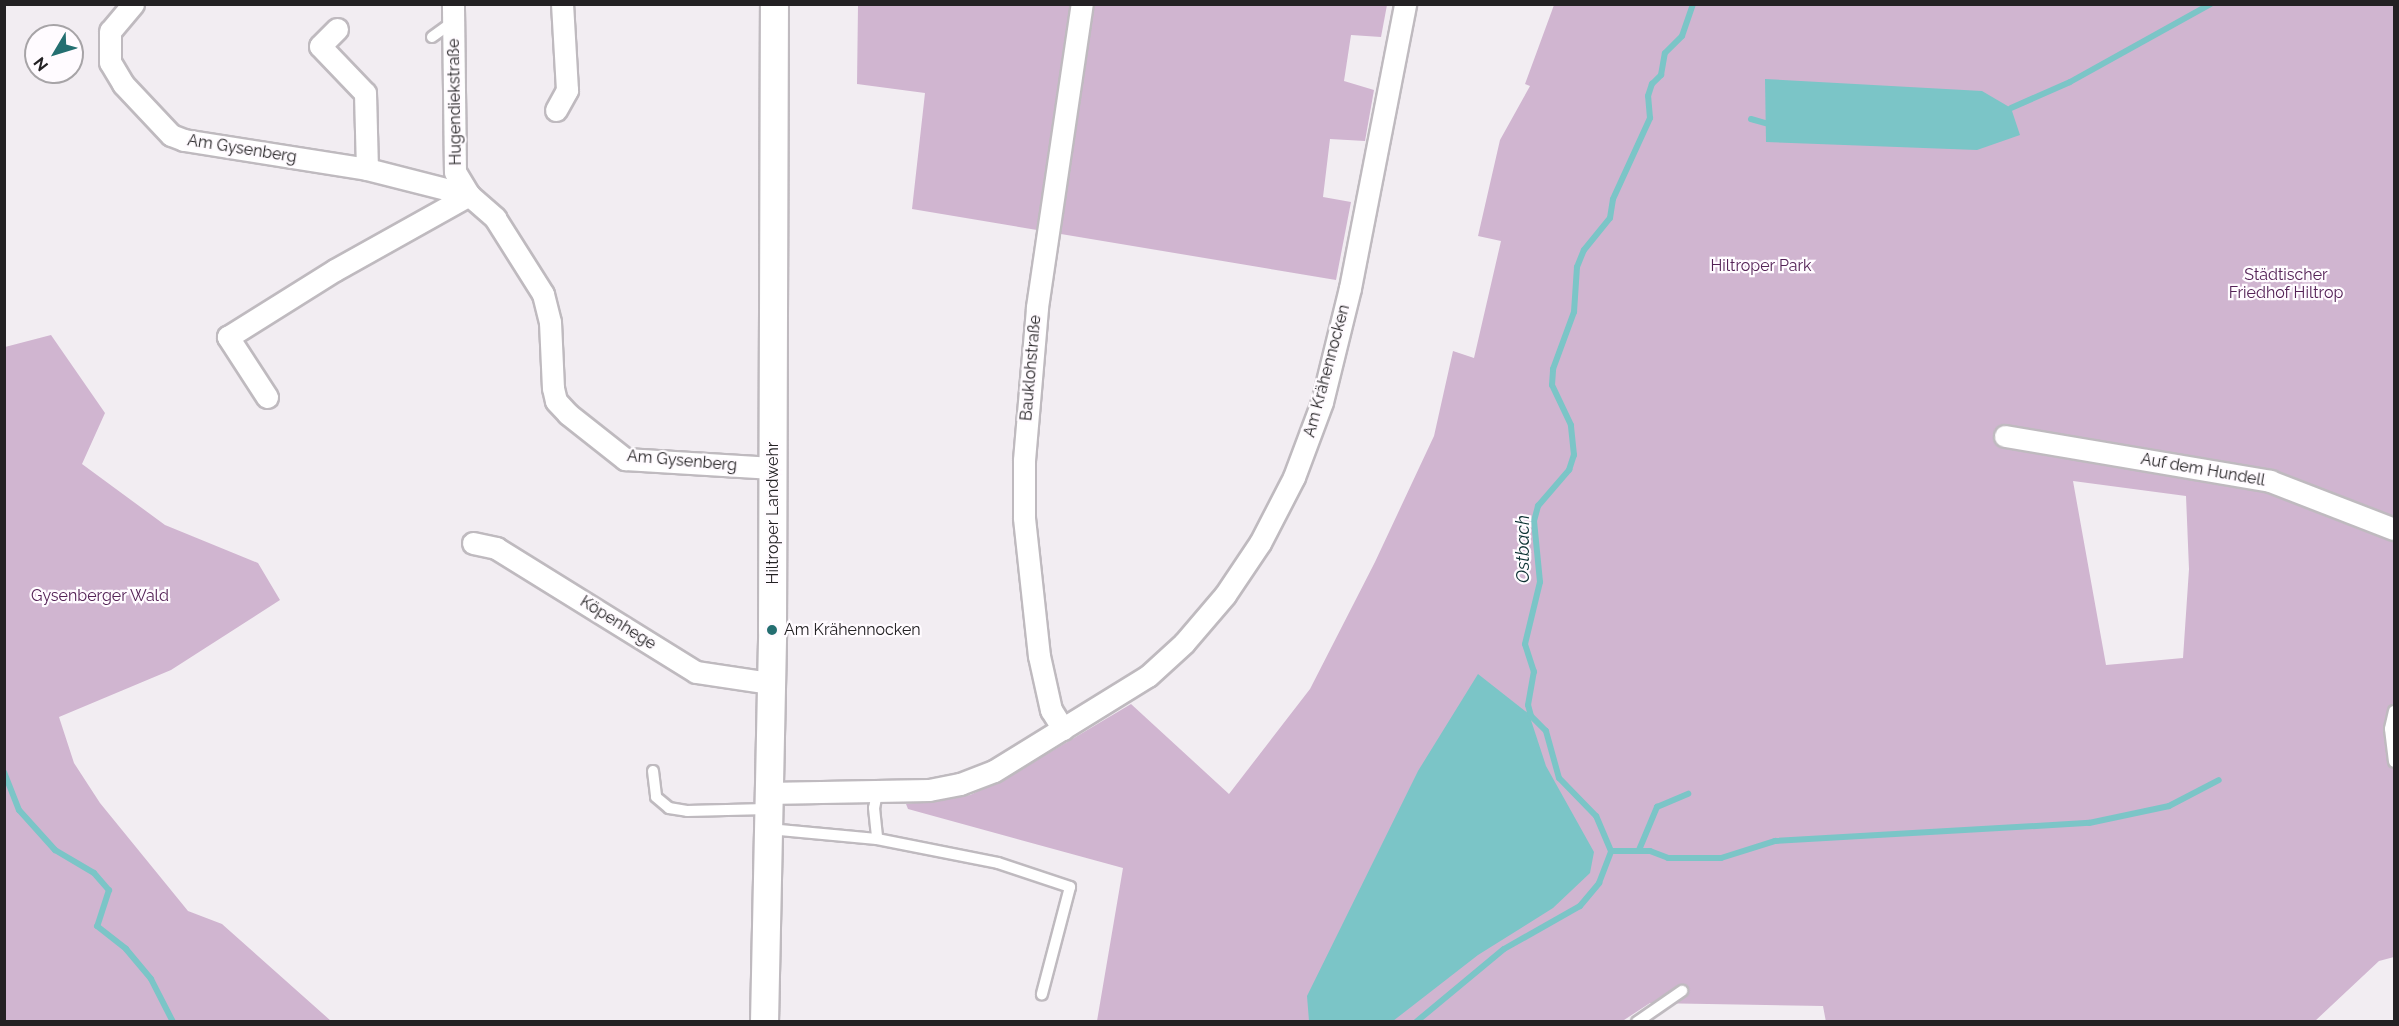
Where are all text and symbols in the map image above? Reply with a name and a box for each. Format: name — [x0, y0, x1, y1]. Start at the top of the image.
north arrow — [24, 24, 84, 84]
street label: Hugendiekstraße — [444, 38, 466, 166]
text: N — [30, 53, 52, 75]
street label: Am Gysenberg — [186, 131, 298, 167]
park label: Hiltroper Park — [1710, 256, 1812, 276]
park label: Städtischer Friedhof Hiltrop — [2228, 265, 2344, 303]
street label: Am Krähennocken — [1300, 303, 1354, 439]
street label: Bauklohstraße — [1017, 314, 1045, 422]
street label: Hiltroper Landwehr — [763, 441, 783, 585]
street label: Am Gysenberg — [626, 447, 738, 475]
street label: Auf dem Hundell — [2139, 450, 2267, 490]
water label: Ostbach — [1512, 515, 1534, 583]
park label: Gysenberger Wald — [31, 586, 169, 606]
street label: Köpenhege — [576, 592, 660, 654]
place label: Am Krähennocken — [784, 620, 921, 640]
marker: Am Krähennocken — [765, 623, 779, 637]

